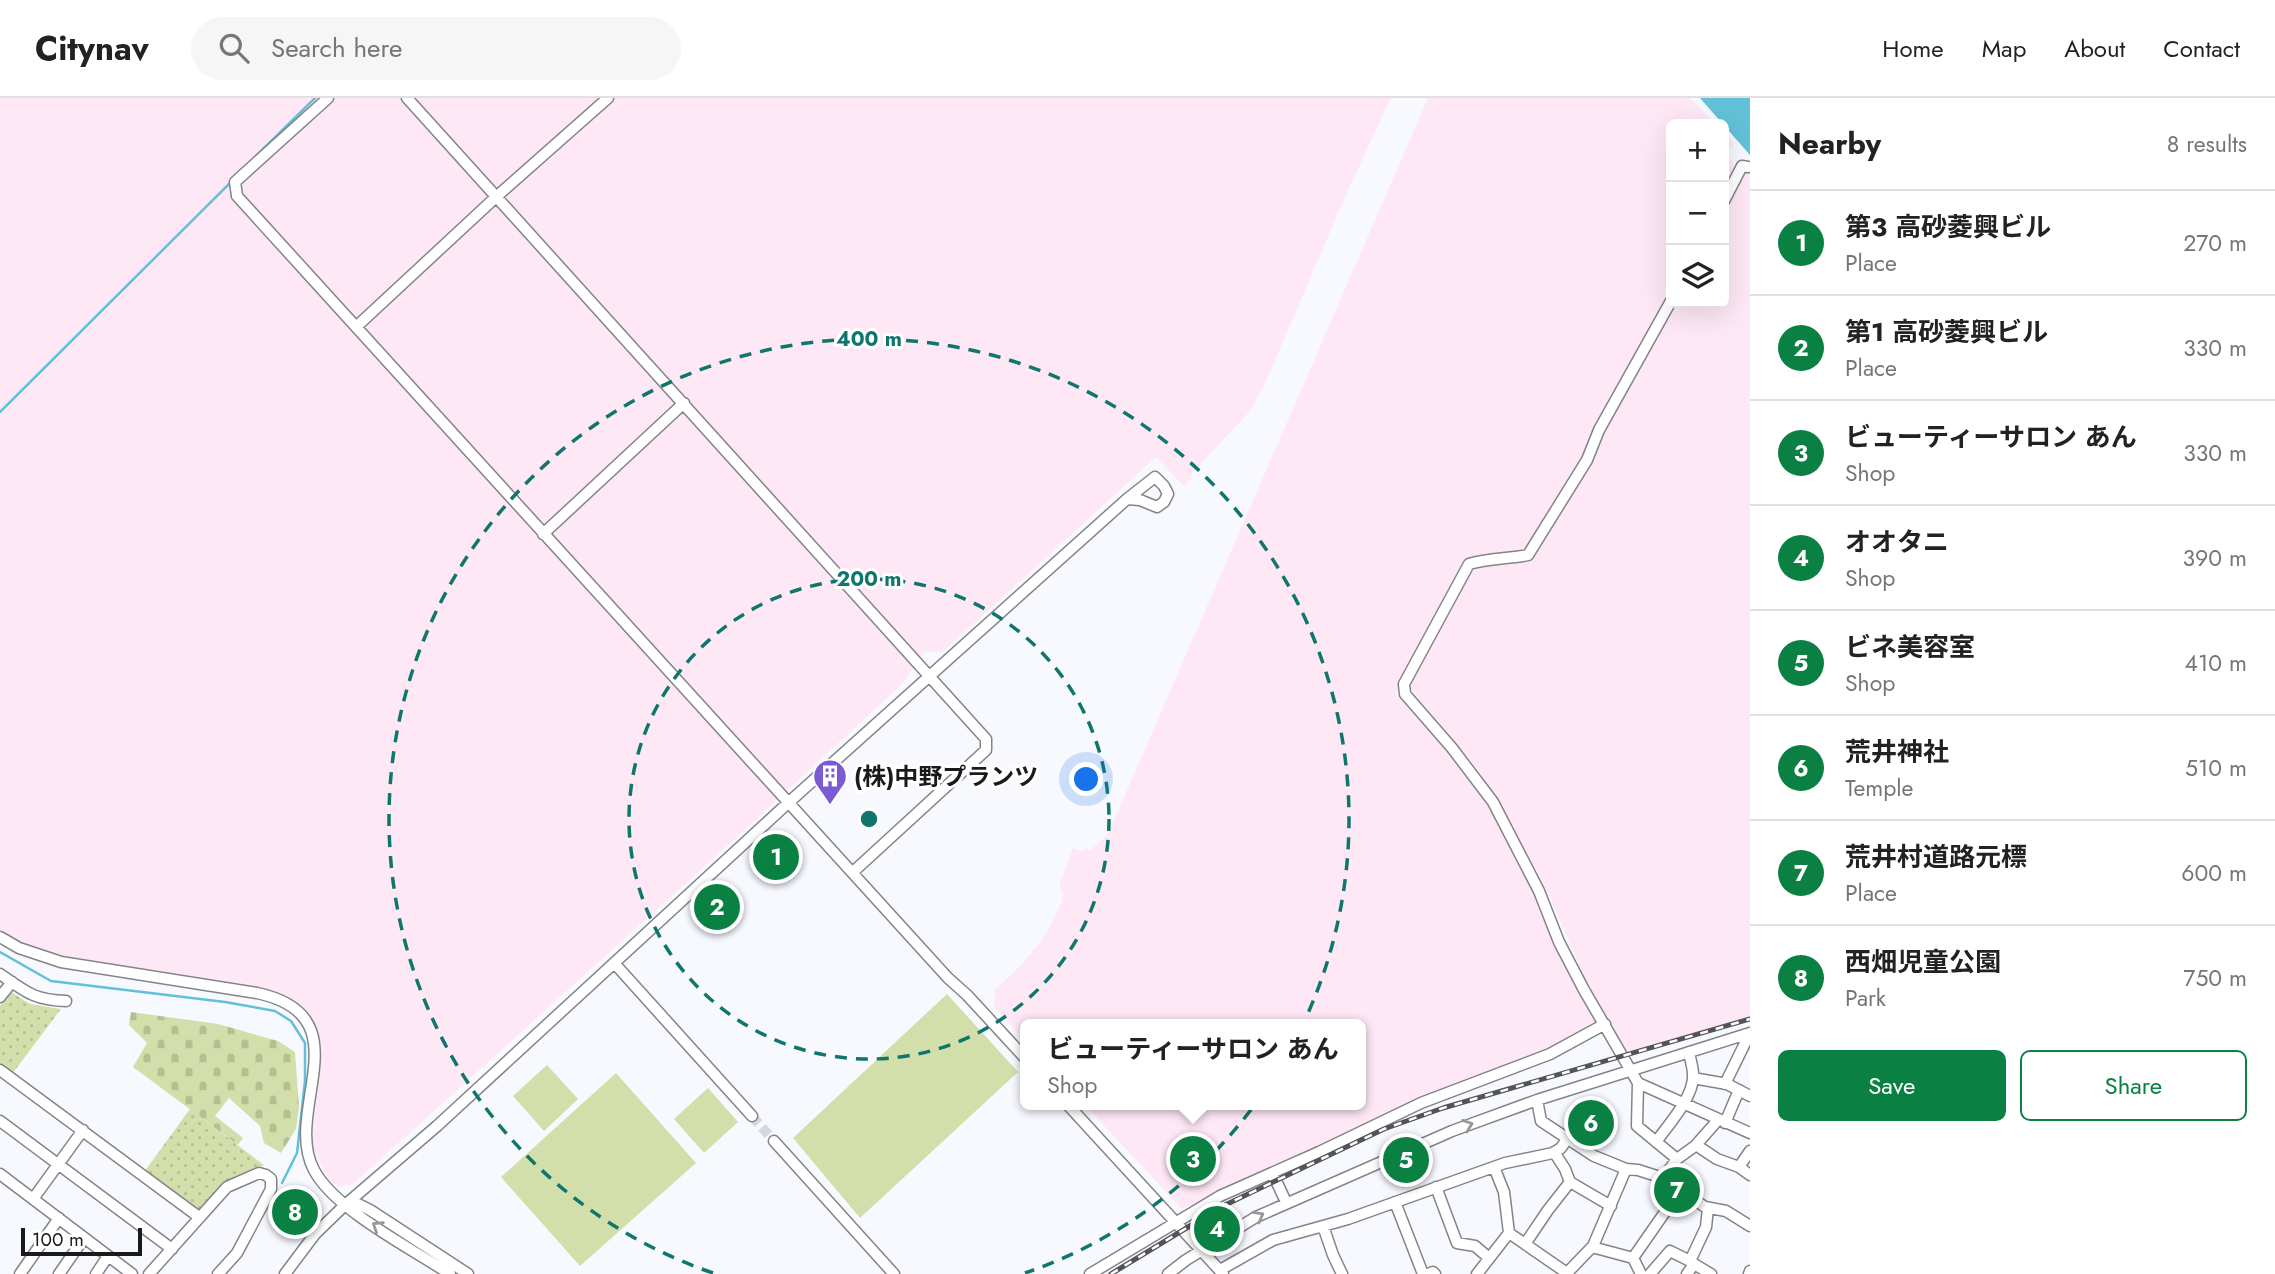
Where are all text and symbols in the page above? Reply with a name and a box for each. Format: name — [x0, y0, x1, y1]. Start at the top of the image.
search box — [191, 17, 681, 80]
text: Citynav — [35, 25, 149, 72]
icon: search — [215, 29, 253, 67]
text: Search here — [271, 29, 402, 67]
text: Home — [1882, 31, 1944, 66]
text: Map — [1982, 31, 2026, 66]
text: About — [2064, 31, 2125, 66]
text: Contact — [2163, 31, 2240, 66]
map controls — [1666, 119, 1729, 308]
button: + — [1666, 119, 1729, 182]
text: Nearby — [1778, 122, 1881, 165]
text: 8 results — [2167, 127, 2247, 161]
button: − — [1666, 182, 1729, 245]
text: 第3 高砂菱興ビル — [1845, 208, 2051, 246]
text: 1 — [1795, 226, 1807, 260]
text: 270 m — [2183, 226, 2247, 260]
button: layers — [1666, 245, 1729, 308]
text: Place — [1845, 246, 1897, 280]
text: 第1 高砂菱興ビル — [1845, 313, 2048, 351]
text: 400 m — [836, 324, 902, 354]
text: 2 — [1793, 331, 1809, 365]
text: 330 m — [2183, 331, 2247, 365]
text: Place — [1845, 351, 1897, 385]
text: ビューティーサロン あん — [1845, 418, 2137, 456]
text: 3 — [1794, 436, 1808, 470]
text: 330 m — [2183, 436, 2247, 470]
text: Shop — [1845, 456, 1895, 490]
text: オオタニ — [1845, 523, 1949, 561]
text: 4 — [1793, 541, 1809, 575]
text: 390 m — [2183, 541, 2247, 575]
text: Shop — [1845, 561, 1895, 595]
text: 200 m — [836, 564, 902, 594]
text: ビネ美容室 — [1845, 628, 1975, 666]
text: 5 — [1794, 646, 1808, 680]
text: 410 m — [2185, 646, 2247, 680]
text: Shop — [1845, 666, 1895, 700]
text: 荒井神社 — [1845, 733, 1949, 771]
text: 6 — [1793, 751, 1809, 785]
text: 510 m — [2185, 751, 2247, 785]
building icon: (株)中野プランツ — [811, 757, 849, 806]
place label: (株)中野プランツ — [854, 759, 1038, 794]
your location — [1069, 762, 1103, 796]
text: Temple — [1845, 771, 1913, 805]
centre of rings — [857, 807, 881, 831]
pin: 1 — [753, 831, 799, 883]
text: 荒井村道路元標 — [1845, 838, 2027, 876]
text: 7 — [1794, 856, 1808, 890]
text: 600 m — [2181, 856, 2247, 890]
text: Place — [1845, 876, 1897, 910]
pin: 2 — [694, 881, 740, 933]
text: 西畑児童公園 — [1845, 943, 2001, 981]
text: 8 — [1794, 961, 1808, 995]
text: 750 m — [2183, 961, 2247, 995]
text: Park — [1845, 981, 1886, 1015]
popup — [1020, 1019, 1366, 1110]
text: ビューティーサロン あん — [1047, 1030, 1339, 1068]
button: Save — [1778, 1050, 2006, 1121]
button: Share — [2020, 1050, 2247, 1121]
text: Shop — [1047, 1068, 1097, 1102]
pin: 6 — [1568, 1097, 1614, 1149]
one-way arrow — [1461, 1120, 1473, 1134]
pin: 3 — [1170, 1133, 1216, 1185]
pin: 5 — [1383, 1134, 1429, 1186]
pin: 7 — [1654, 1164, 1700, 1216]
pin: 8 — [272, 1186, 318, 1238]
pin: 4 — [1194, 1203, 1240, 1255]
one-way arrow — [1252, 1210, 1264, 1224]
one-way arrow — [372, 1222, 385, 1235]
scale bar — [21, 1225, 142, 1257]
text: 100 m — [32, 1226, 84, 1253]

